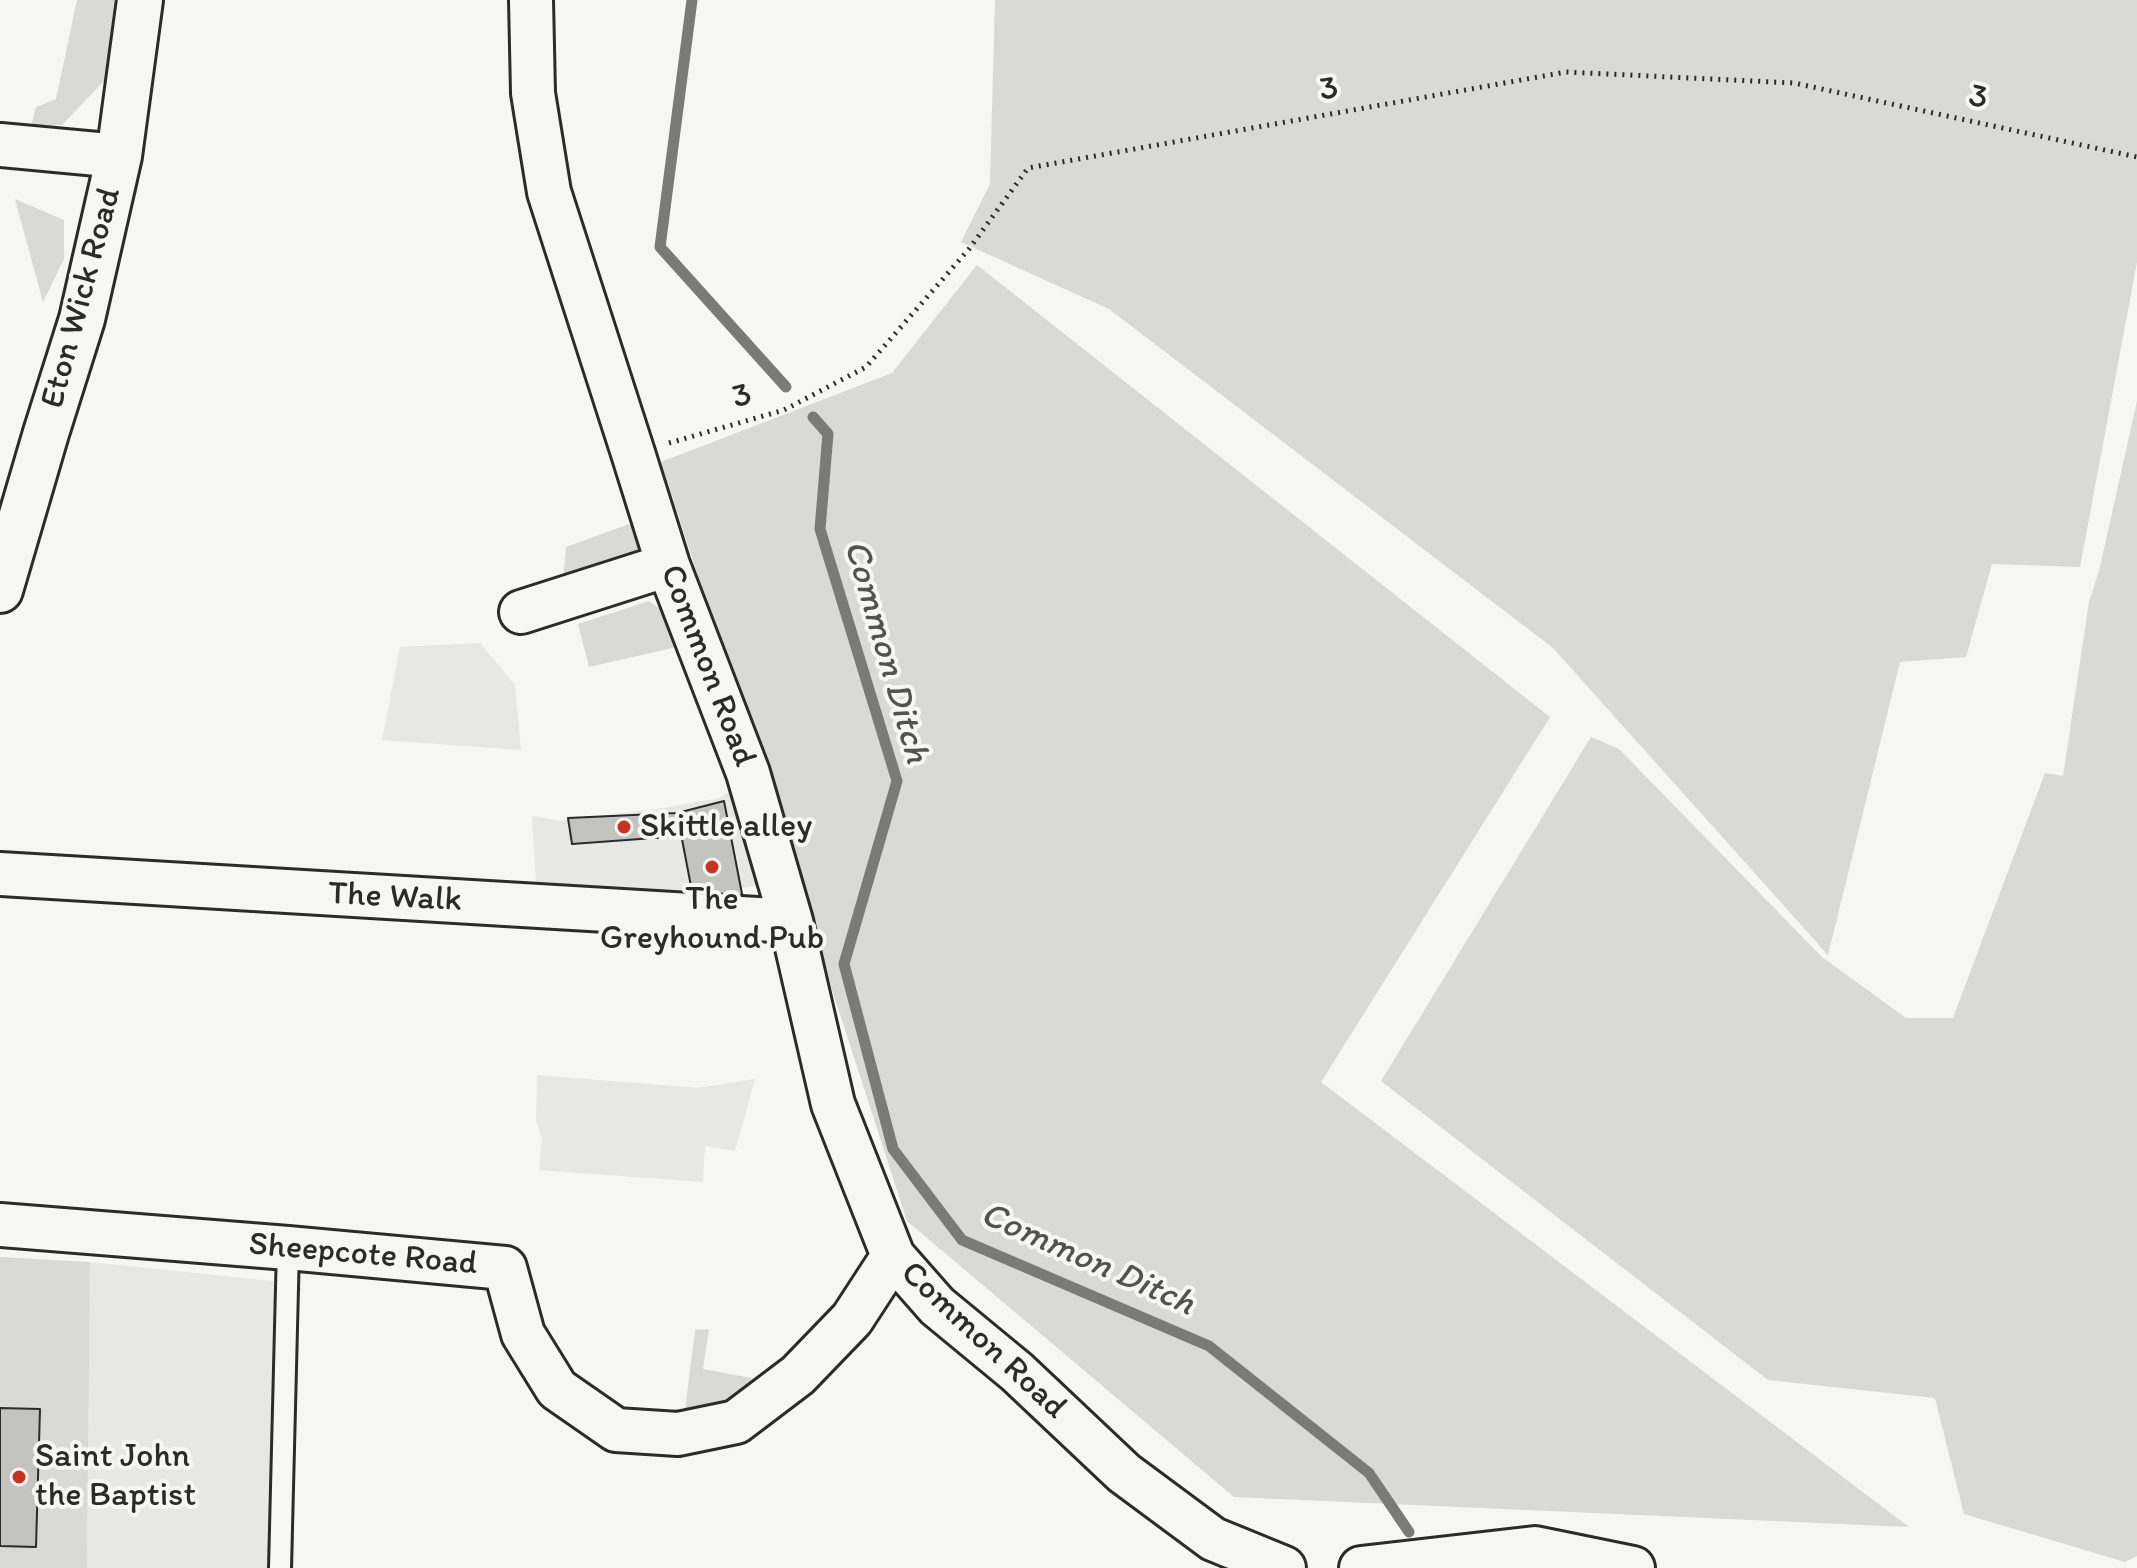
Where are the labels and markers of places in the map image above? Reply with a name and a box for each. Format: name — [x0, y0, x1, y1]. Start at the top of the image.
place label: Skittle alley — [640, 807, 812, 847]
marker: Skittle alley — [615, 818, 633, 836]
marker: The Greyhound Pub — [703, 858, 721, 876]
place label: The Greyhound Pub — [600, 880, 824, 960]
place label: Saint John the Baptist — [35, 1437, 196, 1516]
marker: Saint John the Baptist — [10, 1468, 28, 1486]

